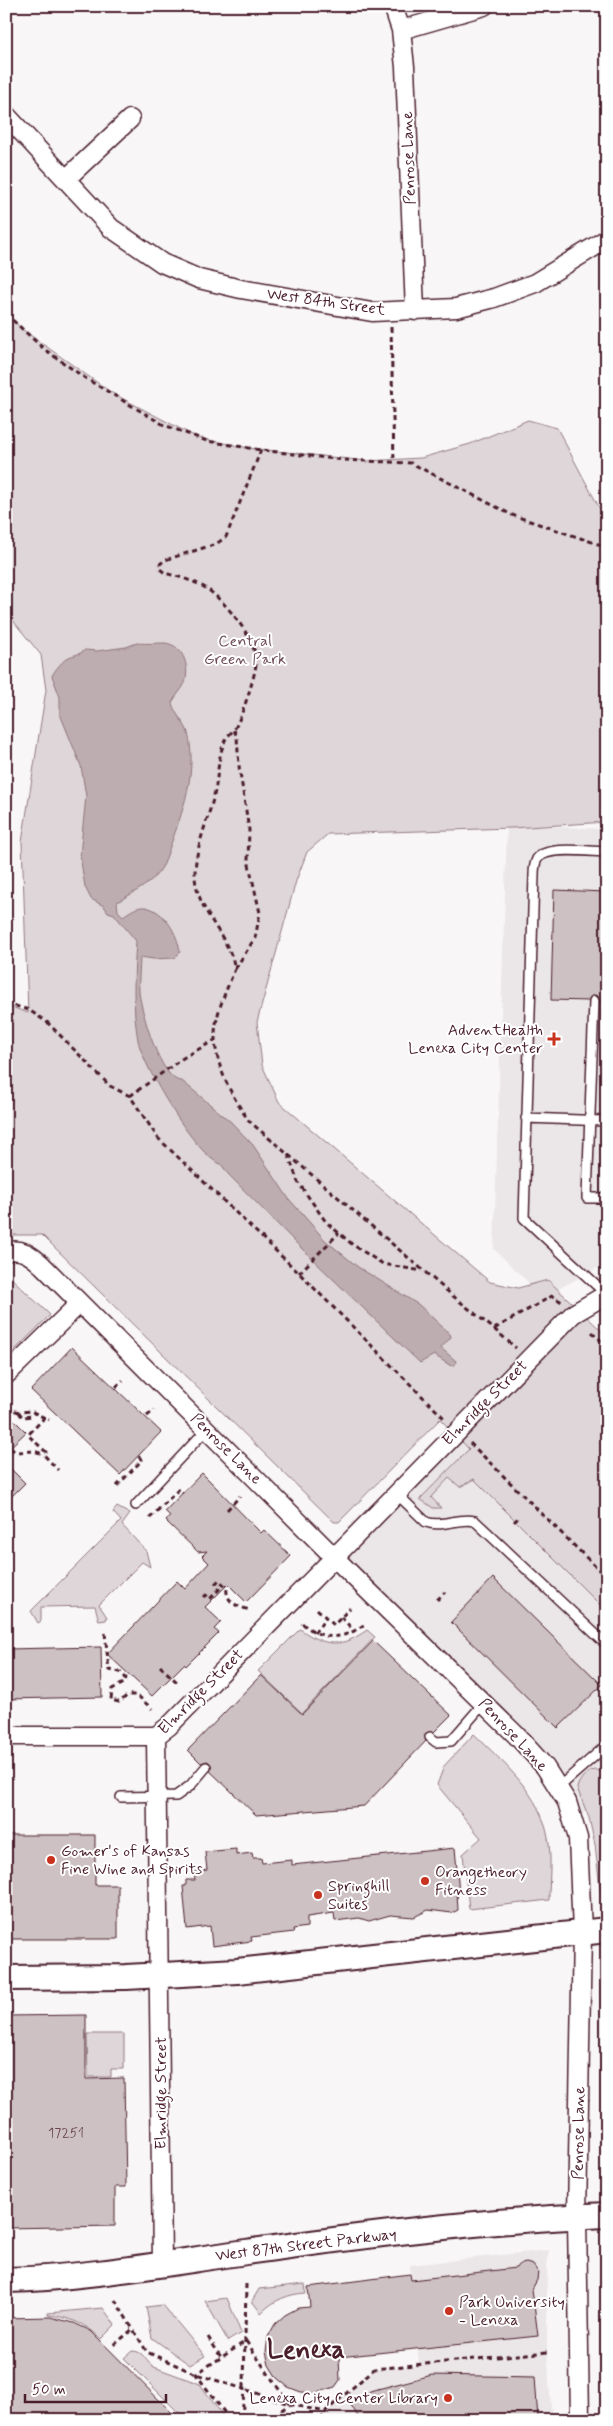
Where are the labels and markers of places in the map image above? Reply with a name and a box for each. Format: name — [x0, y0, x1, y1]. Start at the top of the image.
place label: AdventHealth Lenexa City Center — [408, 1020, 543, 1059]
marker: AdventHealth Lenexa City Center — [547, 1032, 561, 1046]
place label: Gomer's of Kansas Fine Wine and Spirits — [61, 1841, 203, 1880]
marker: Gomer's of Kansas Fine Wine and Spirits — [45, 1854, 57, 1866]
place label: Orangetheory Fitness — [435, 1862, 527, 1901]
marker: Orangetheory Fitness — [419, 1875, 431, 1887]
place label: Springhill Suites — [328, 1876, 389, 1915]
marker: Springhill Suites — [312, 1889, 324, 1901]
place label: Park University - Lenexa — [459, 2292, 565, 2331]
marker: Park University - Lenexa — [443, 2305, 455, 2317]
place label: Lenexa City Center Library — [249, 2388, 438, 2409]
marker: Lenexa City Center Library — [442, 2392, 454, 2404]

